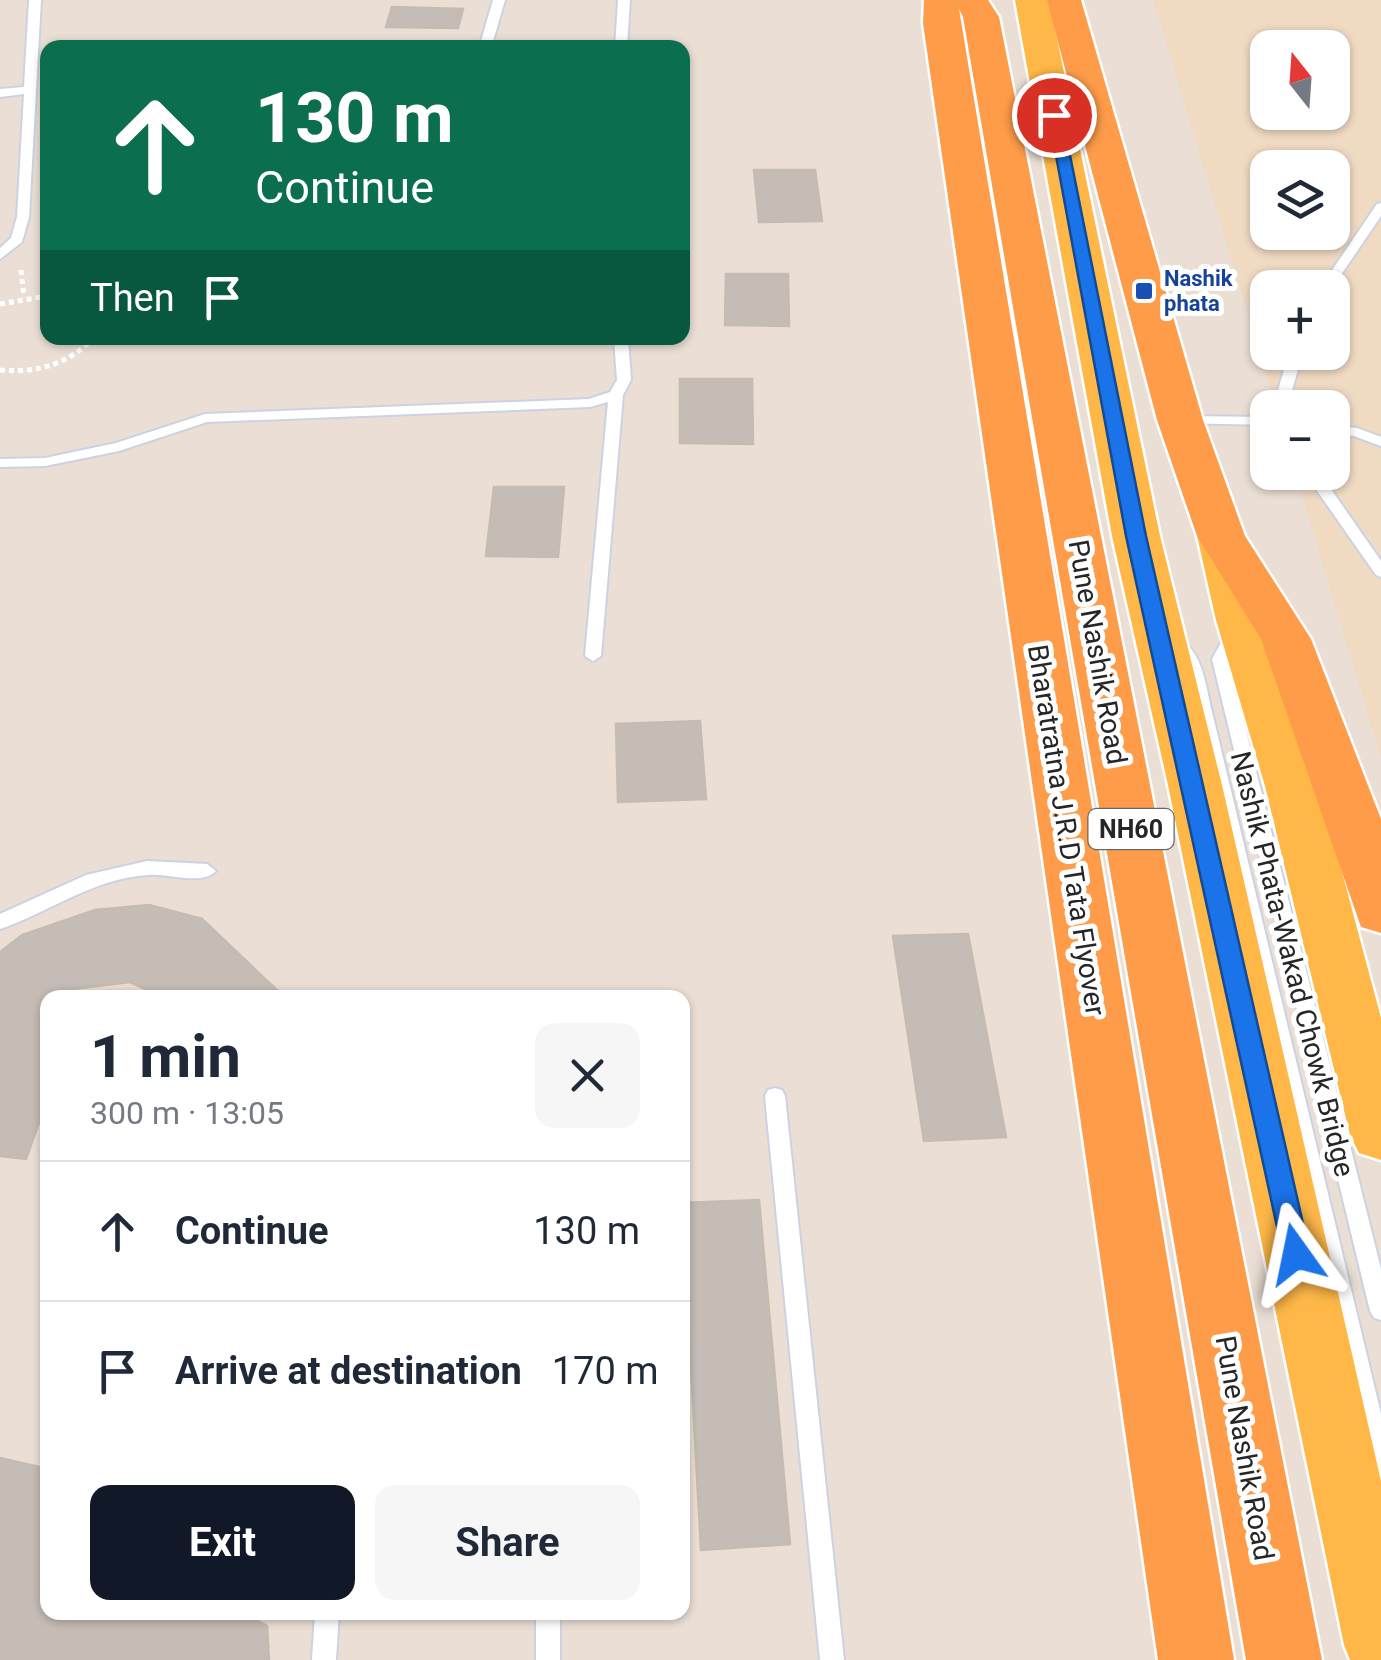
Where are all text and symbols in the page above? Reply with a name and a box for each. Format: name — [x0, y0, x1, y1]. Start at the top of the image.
north arrow — [1250, 30, 1350, 130]
map controls — [1250, 30, 1350, 490]
pin — [1012, 73, 1097, 158]
text: 130 m — [255, 77, 454, 159]
icon: ahead — [90, 80, 220, 210]
icon: arrive — [1027, 88, 1082, 143]
button: layers — [1250, 150, 1350, 250]
text: Continue — [255, 161, 434, 214]
place label: Nashik phata — [1164, 266, 1233, 316]
icon: arrive — [195, 270, 250, 325]
button: + — [1250, 270, 1350, 370]
text: Then — [90, 276, 175, 320]
marker: Nashik phata — [1133, 280, 1155, 302]
button: − — [1250, 390, 1350, 490]
street label: Pune Nashik Road — [1061, 537, 1134, 767]
street label: Bharatratna J.R.D Tata Flyover — [1021, 642, 1112, 1018]
street label: Nashik Phata-Wakad Chowk Bridge — [1224, 748, 1361, 1180]
road number: NH60 — [1088, 809, 1174, 849]
text: 1 min — [90, 1021, 241, 1092]
button: close — [535, 1023, 640, 1128]
text: 300 m · 13:05 — [90, 1094, 284, 1132]
position arrow — [1244, 1202, 1348, 1306]
icon: ahead — [90, 1204, 145, 1259]
text: Continue — [175, 1209, 329, 1253]
text: 130 m — [533, 1209, 640, 1253]
street label: Pune Nashik Road — [1208, 1333, 1281, 1563]
icon: arrive — [90, 1344, 145, 1399]
text: Arrive at destination — [175, 1349, 522, 1393]
text: 170 m — [552, 1349, 659, 1393]
button: Exit — [90, 1485, 355, 1600]
button: Share — [375, 1485, 640, 1600]

